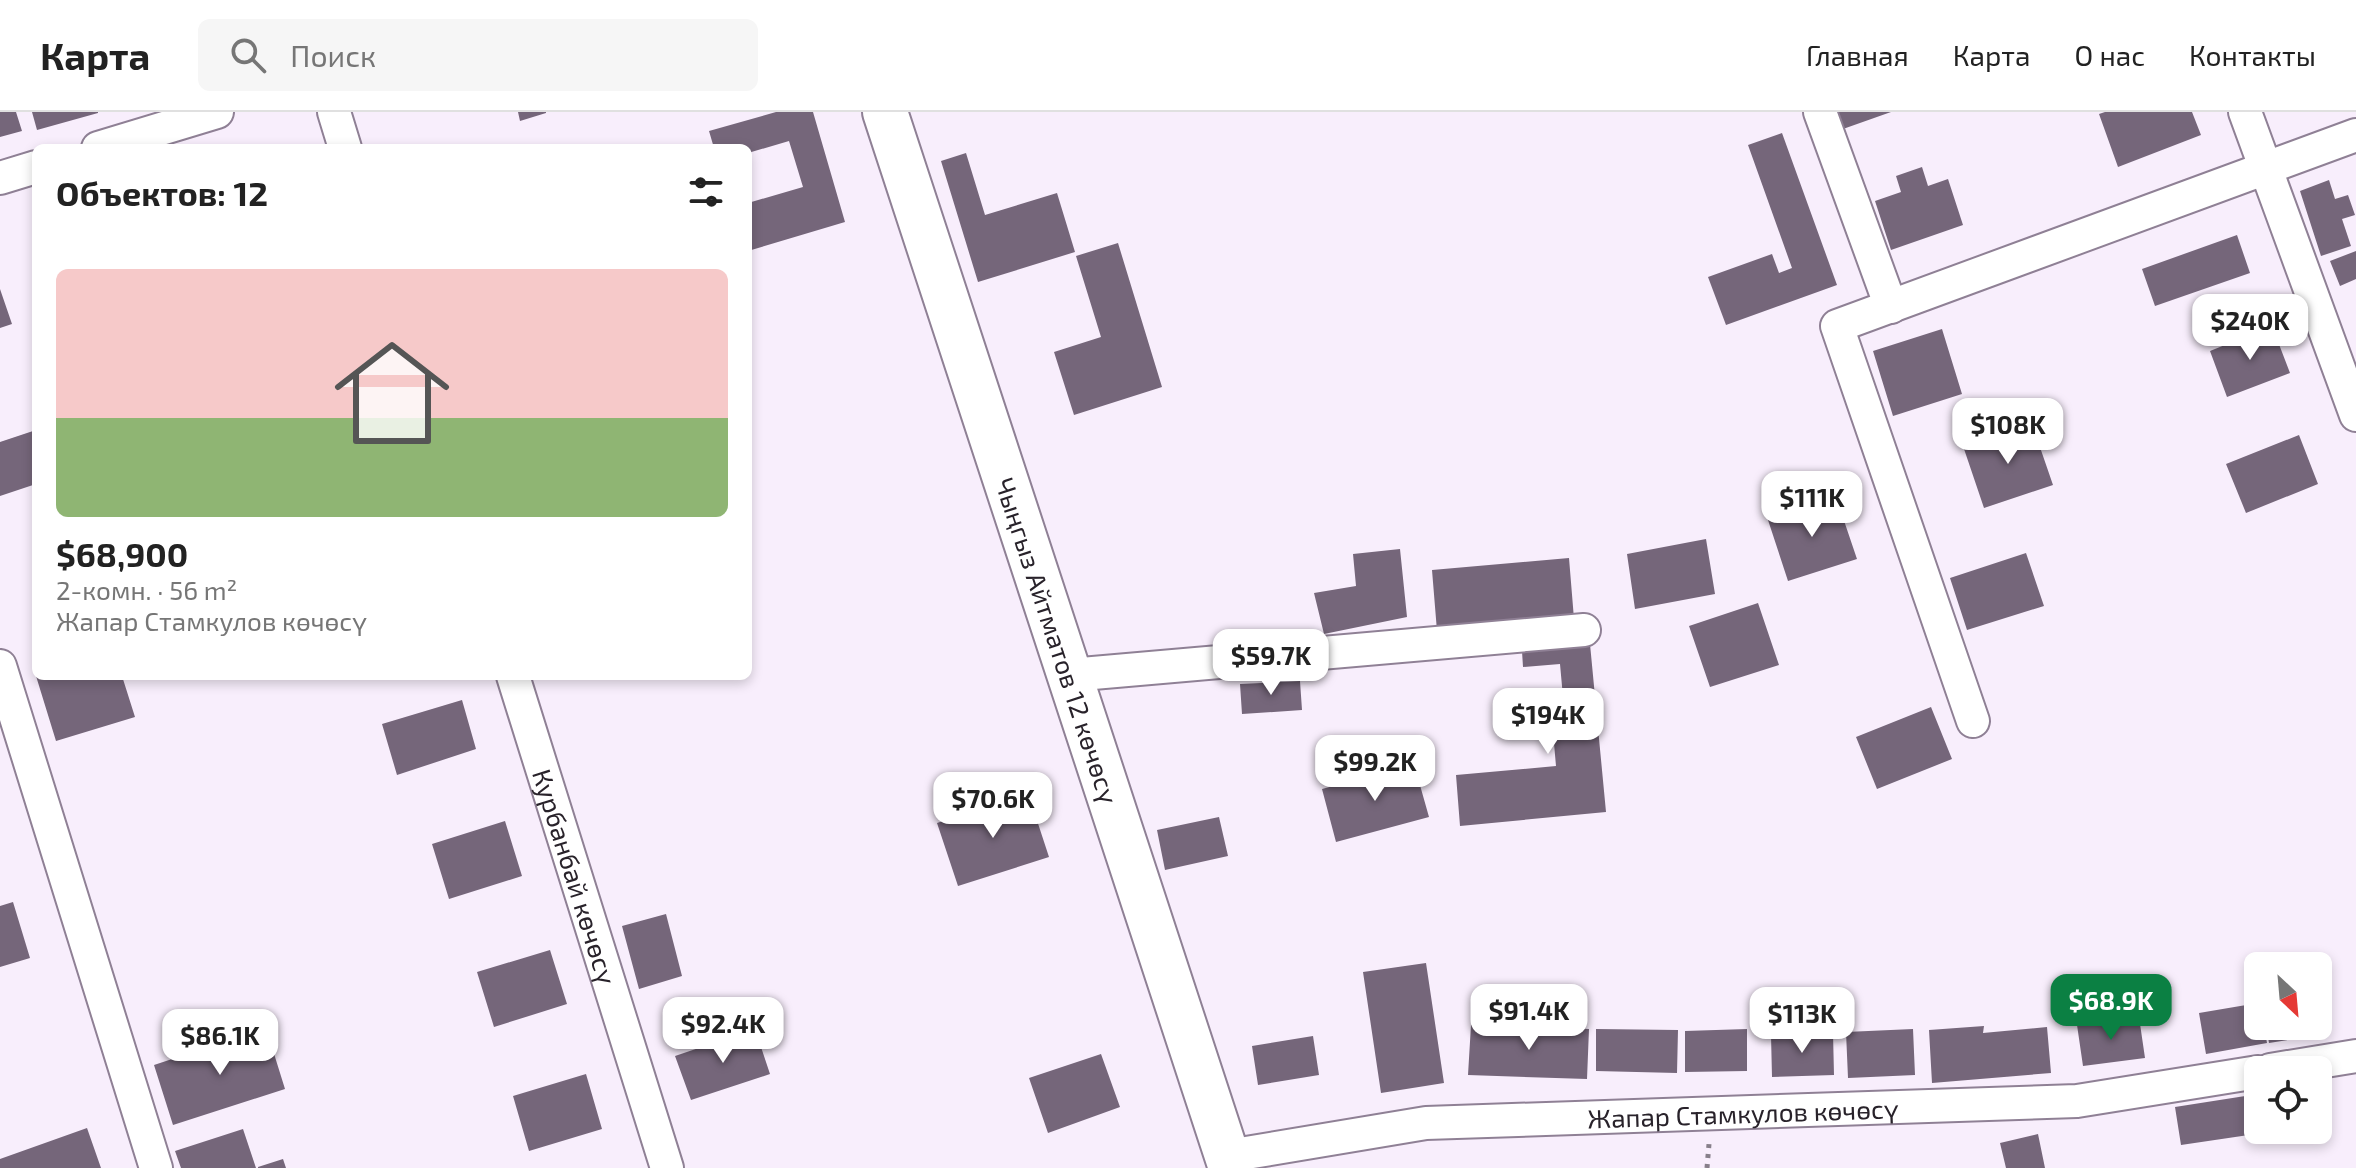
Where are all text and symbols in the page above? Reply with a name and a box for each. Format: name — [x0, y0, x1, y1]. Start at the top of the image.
search box — [198, 19, 758, 91]
text: Карта — [40, 32, 150, 78]
icon: search — [226, 33, 270, 77]
text: Поиск — [290, 37, 376, 73]
text: Главная — [1806, 38, 1909, 72]
text: Карта — [1953, 38, 2031, 72]
text: О нас — [2075, 38, 2145, 72]
text: Контакты — [2189, 38, 2316, 72]
icon: filters — [684, 170, 728, 214]
text: Объектов: 12 — [56, 172, 268, 213]
pin: $240K — [2194, 294, 2306, 362]
text: $240K — [2210, 304, 2290, 335]
icon: home — [320, 321, 464, 465]
pin: $108K — [1952, 398, 2064, 466]
text: $108K — [1970, 408, 2046, 439]
pin: $111K — [1756, 471, 1868, 539]
street label: Чыңгыз Айтматов 12 көчөсү — [990, 473, 1126, 807]
text: $111K — [1779, 481, 1845, 512]
text: $68,900 — [56, 533, 188, 574]
text: 2-комн. · 56 m² — [56, 574, 237, 605]
text: Жапар Стамкулов көчөсү — [56, 605, 367, 636]
pin: $59.7K — [1206, 629, 1336, 697]
text: $59.7K — [1231, 639, 1311, 670]
pin: $194K — [1492, 688, 1604, 756]
text: $194K — [1511, 698, 1585, 729]
pin: $99.2K — [1310, 735, 1440, 803]
text: $99.2K — [1333, 745, 1417, 776]
street label: Курбанбай көчөсү — [527, 765, 624, 988]
pin: $70.6K — [928, 772, 1058, 840]
text: $70.6K — [951, 782, 1035, 813]
north arrow — [2244, 952, 2332, 1040]
map controls — [2244, 952, 2332, 1144]
pin: $68.9K — [2046, 974, 2176, 1042]
pin: $91.4K — [1464, 984, 1594, 1052]
text: $68.9K — [2069, 984, 2153, 1015]
pin: $113K — [1746, 987, 1858, 1055]
text: $91.4K — [1489, 994, 1569, 1025]
pin: $92.4K — [658, 997, 788, 1065]
text: $113K — [1768, 997, 1836, 1028]
text: $92.4K — [681, 1007, 765, 1038]
pin: $86.1K — [155, 1009, 285, 1077]
text: $86.1K — [180, 1019, 260, 1050]
button: locate — [2244, 1056, 2332, 1144]
street label: Жапар Стамкулов көчөсү — [1587, 1092, 1899, 1133]

